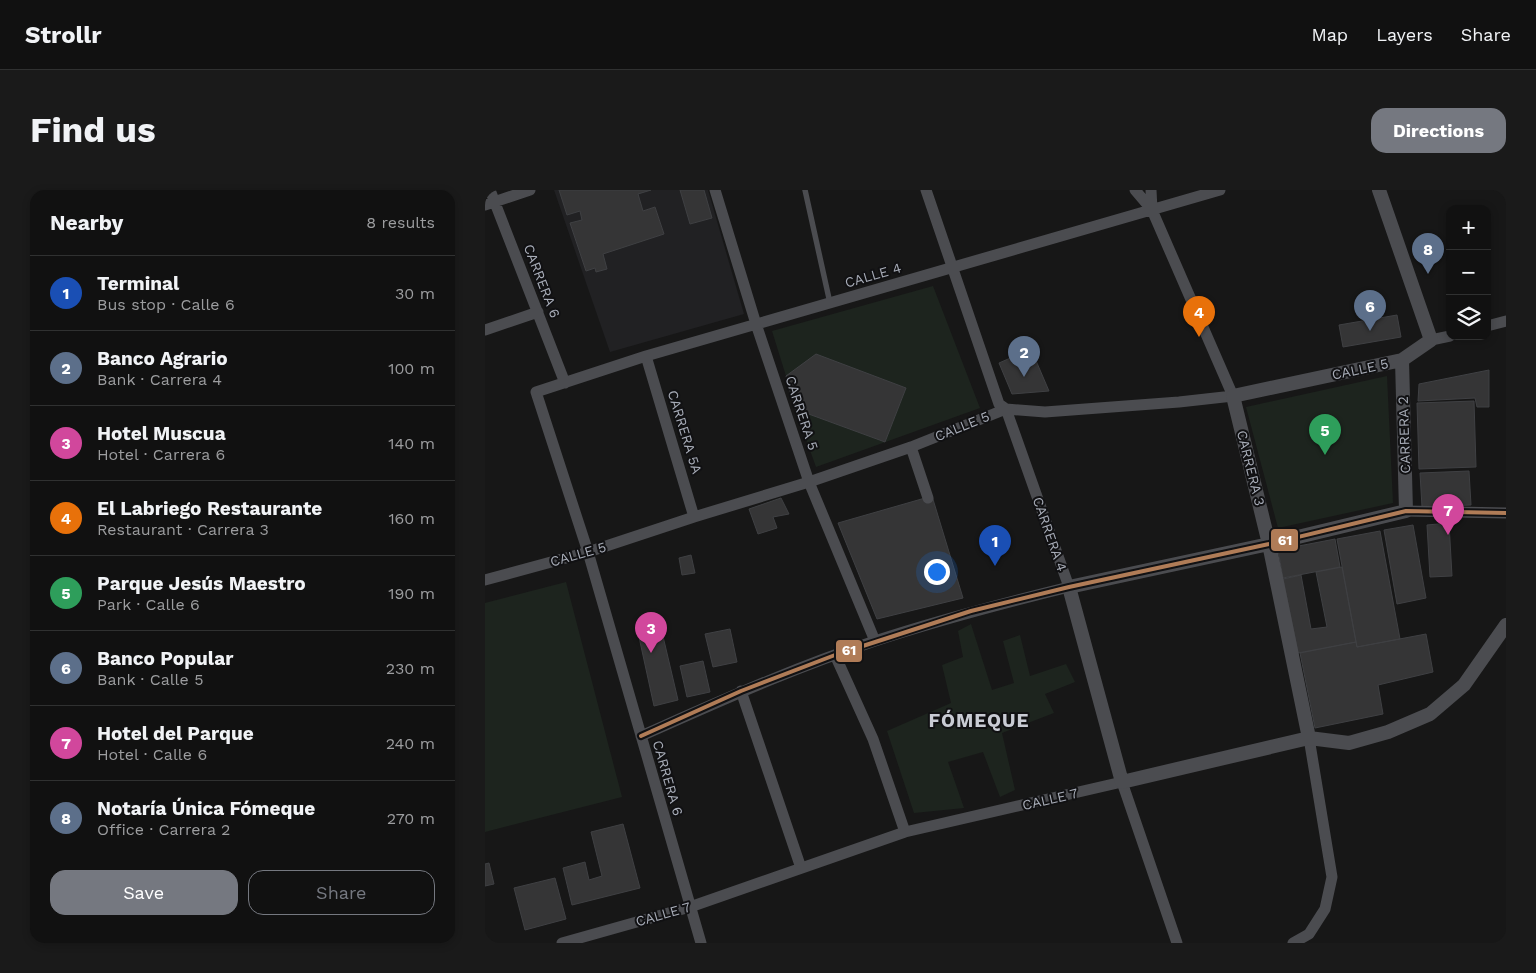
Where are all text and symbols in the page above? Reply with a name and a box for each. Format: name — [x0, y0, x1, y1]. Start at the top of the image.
text: Strollr — [25, 21, 102, 49]
text: Map — [1311, 24, 1348, 45]
text: Layers — [1376, 24, 1433, 45]
text: Share — [1461, 24, 1511, 45]
button: Directions — [1371, 108, 1506, 153]
text: Find us — [30, 109, 156, 151]
map controls — [1446, 205, 1491, 340]
button: + — [1446, 205, 1491, 250]
text: Nearby — [50, 210, 123, 235]
text: 8 results — [366, 213, 435, 232]
pin: 8 — [1412, 233, 1444, 274]
street label: CARRERA 6 — [521, 242, 563, 320]
button: − — [1446, 250, 1491, 295]
street label: CALLE 4 — [843, 259, 903, 291]
text: Terminal — [97, 272, 179, 295]
text: 1 — [63, 284, 69, 303]
text: 30 m — [395, 284, 435, 303]
pin: 6 — [1354, 290, 1386, 331]
text: Bus stop · Calle 6 — [97, 295, 235, 314]
button: layers — [1446, 295, 1491, 340]
pin: 4 — [1183, 296, 1215, 337]
pin: 2 — [1008, 336, 1040, 377]
text: Banco Agrario — [97, 347, 228, 370]
street label: CALLE 5 — [1330, 355, 1390, 383]
text: 2 — [61, 359, 71, 378]
text: 100 m — [388, 359, 435, 378]
text: Bank · Carrera 4 — [97, 370, 222, 389]
street label: CARRERA 5 — [782, 374, 822, 452]
street label: CARRERA 5A — [665, 388, 705, 476]
street label: CARRERA 2 — [1395, 396, 1413, 474]
street label: CALLE 5 — [932, 408, 992, 444]
pin: 5 — [1309, 414, 1341, 455]
text: Hotel Muscua — [97, 422, 226, 445]
street label: CARRERA 3 — [1234, 429, 1268, 507]
text: 3 — [61, 434, 71, 453]
text: 140 m — [388, 434, 435, 453]
text: Hotel · Carrera 6 — [97, 445, 225, 464]
pin: 7 — [1432, 494, 1464, 535]
street label: CARRERA 4 — [1030, 495, 1070, 573]
text: El Labriego Restaurante — [97, 497, 322, 520]
text: 4 — [61, 509, 71, 528]
text: 160 m — [388, 509, 435, 528]
text: Restaurant · Carrera 3 — [97, 520, 269, 539]
pin: 1 — [979, 525, 1011, 566]
line badge: 61 — [1270, 528, 1299, 552]
text: 61 — [1278, 532, 1292, 548]
street label: CALLE 5 — [548, 538, 608, 570]
your location — [924, 559, 950, 585]
text: Parque Jesús Maestro — [97, 572, 306, 595]
text: 5 — [61, 584, 71, 603]
text: 190 m — [388, 584, 435, 603]
text: Park · Calle 6 — [97, 595, 200, 614]
pin: 3 — [635, 612, 667, 653]
line badge: 61 — [835, 639, 863, 663]
text: 61 — [842, 642, 856, 658]
text: Banco Popular — [97, 647, 233, 670]
text: 6 — [61, 659, 71, 678]
text: 230 m — [386, 659, 435, 678]
text: Bank · Calle 5 — [97, 670, 203, 689]
district label: FÓMEQUE — [928, 709, 1030, 732]
text: Hotel del Parque — [97, 722, 254, 745]
text: 7 — [61, 734, 71, 753]
text: 240 m — [386, 734, 435, 753]
street label: CARRERA 6 — [650, 738, 686, 818]
text: Hotel · Calle 6 — [97, 745, 207, 764]
street label: CALLE 7 — [1021, 785, 1080, 813]
text: Notaría Única Fómeque — [97, 797, 315, 820]
text: 8 — [61, 809, 71, 828]
text: 270 m — [387, 809, 435, 828]
text: Office · Carrera 2 — [97, 820, 230, 839]
button: Save — [50, 870, 238, 915]
button: Share — [248, 870, 435, 915]
street label: CALLE 7 — [634, 898, 693, 929]

